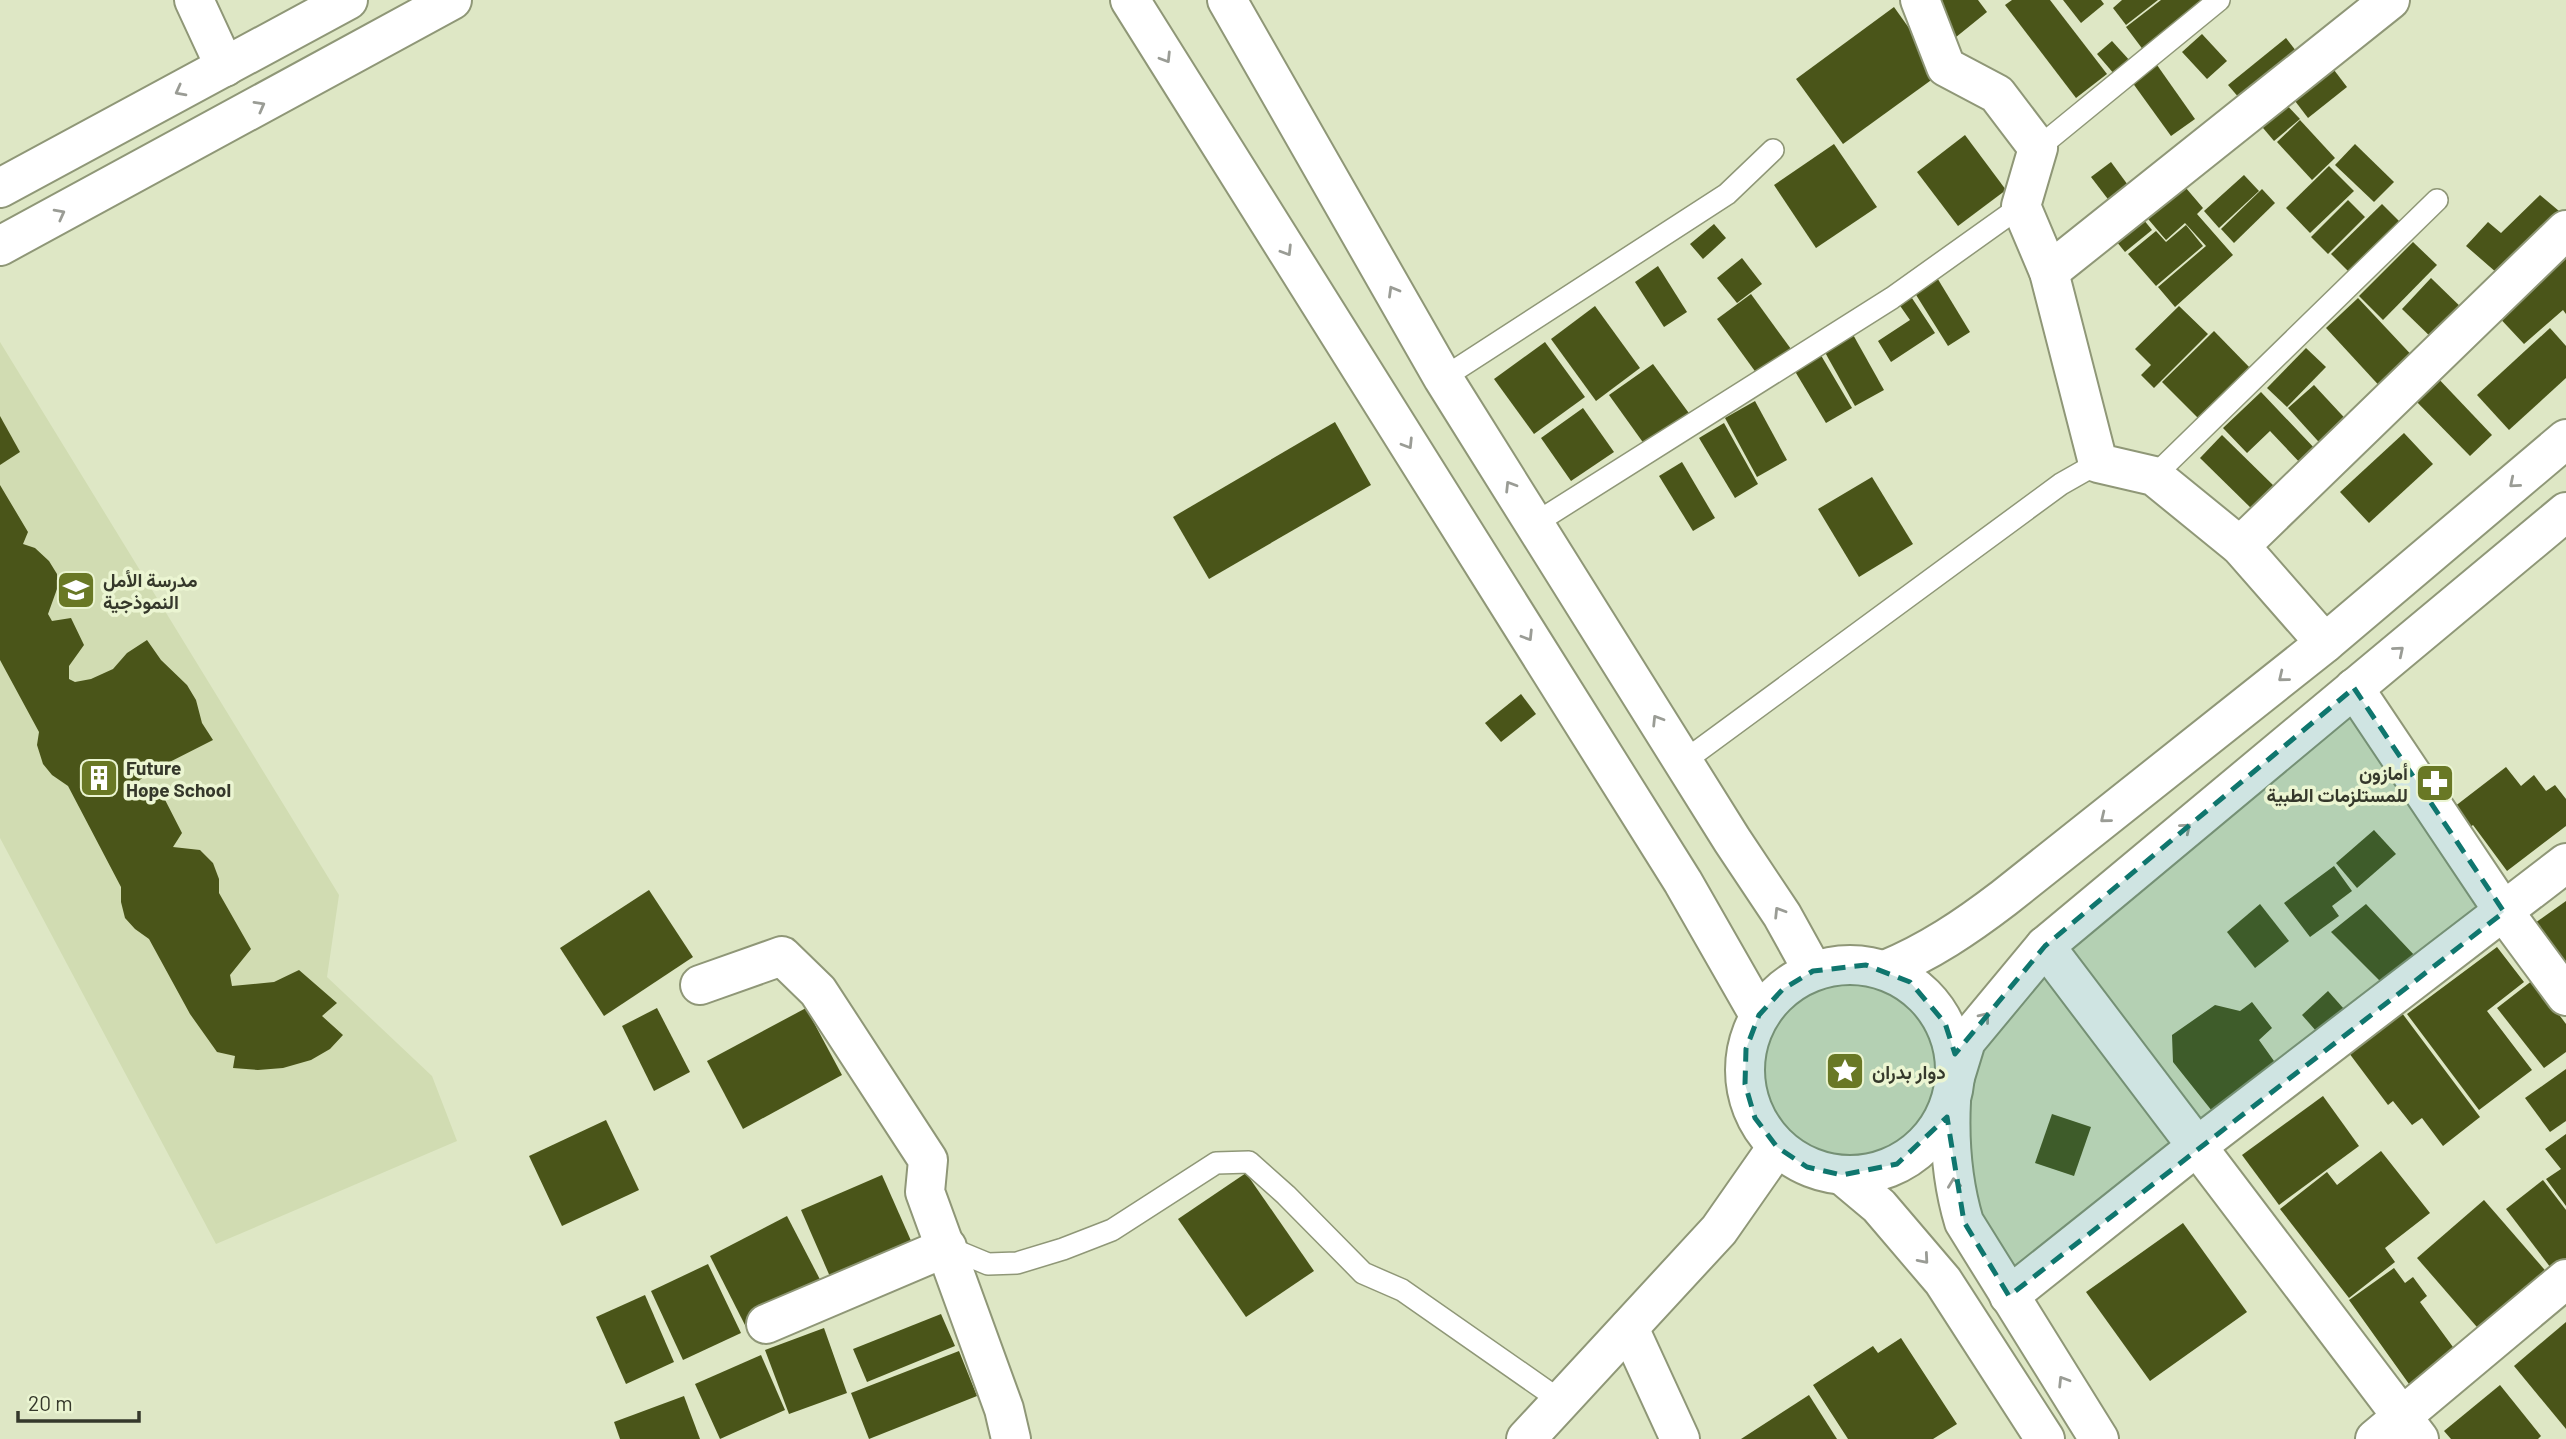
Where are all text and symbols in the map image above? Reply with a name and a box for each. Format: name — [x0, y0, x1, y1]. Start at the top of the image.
one-way arrow — [1158, 50, 1171, 63]
one-way arrow — [175, 83, 188, 96]
one-way arrow — [253, 101, 266, 114]
one-way arrow — [53, 209, 65, 222]
one-way arrow — [1278, 243, 1291, 256]
one-way arrow — [1388, 285, 1401, 298]
one-way arrow — [1399, 436, 1412, 449]
one-way arrow — [2509, 475, 2522, 488]
one-way arrow — [1506, 480, 1519, 493]
place label: مدرسة الأمل النموذجية — [103, 568, 197, 615]
school or university icon: مدرسة الأمل النموذجية — [55, 569, 97, 611]
one-way arrow — [1520, 629, 1533, 642]
one-way arrow — [2390, 647, 2403, 659]
one-way arrow — [2278, 668, 2291, 681]
one-way arrow — [1652, 715, 1665, 728]
place label: Future Hope School — [126, 756, 231, 801]
building icon: Future Hope School — [78, 757, 120, 799]
place label: أمازون للمستلزمات الطبية — [2267, 761, 2408, 808]
pharmacy icon: أمازون للمستلزمات الطبية — [2414, 762, 2456, 804]
one-way arrow — [2100, 810, 2113, 823]
one-way arrow — [2178, 824, 2191, 836]
one-way arrow — [1775, 906, 1788, 919]
one-way arrow — [1977, 1012, 1990, 1024]
place icon: دوار بدران — [1824, 1050, 1866, 1092]
place label: دوار بدران — [1872, 1060, 1946, 1085]
one-way arrow — [1947, 1178, 1962, 1189]
one-way arrow — [1916, 1250, 1928, 1263]
one-way arrow — [2058, 1376, 2071, 1389]
scale bar — [18, 1380, 138, 1424]
text: 20 m — [28, 1390, 73, 1415]

